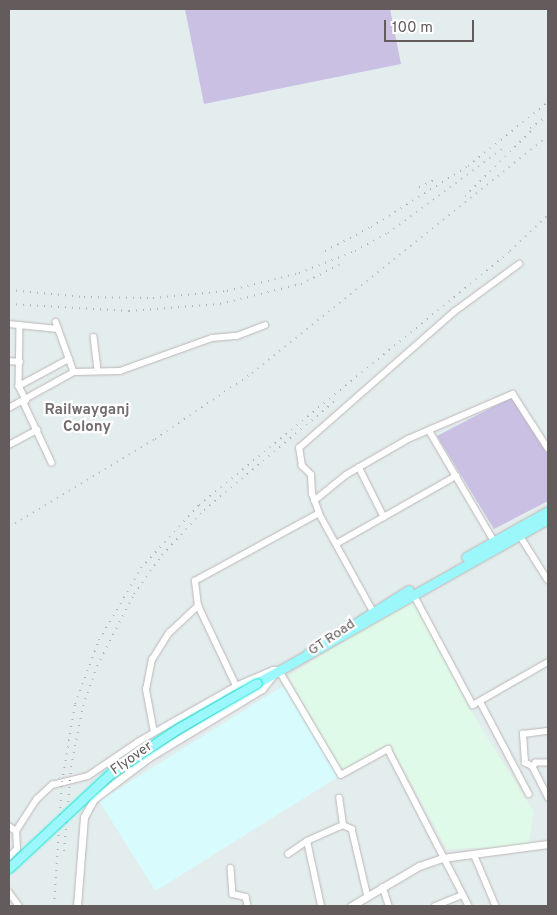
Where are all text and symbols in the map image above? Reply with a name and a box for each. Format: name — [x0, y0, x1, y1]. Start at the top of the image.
scale bar — [387, 10, 477, 42]
text: 100 m — [392, 19, 433, 38]
district label: Railwayganj Colony — [45, 401, 129, 436]
street label: GT Road — [305, 616, 359, 660]
street label: Flyover — [108, 739, 156, 779]

